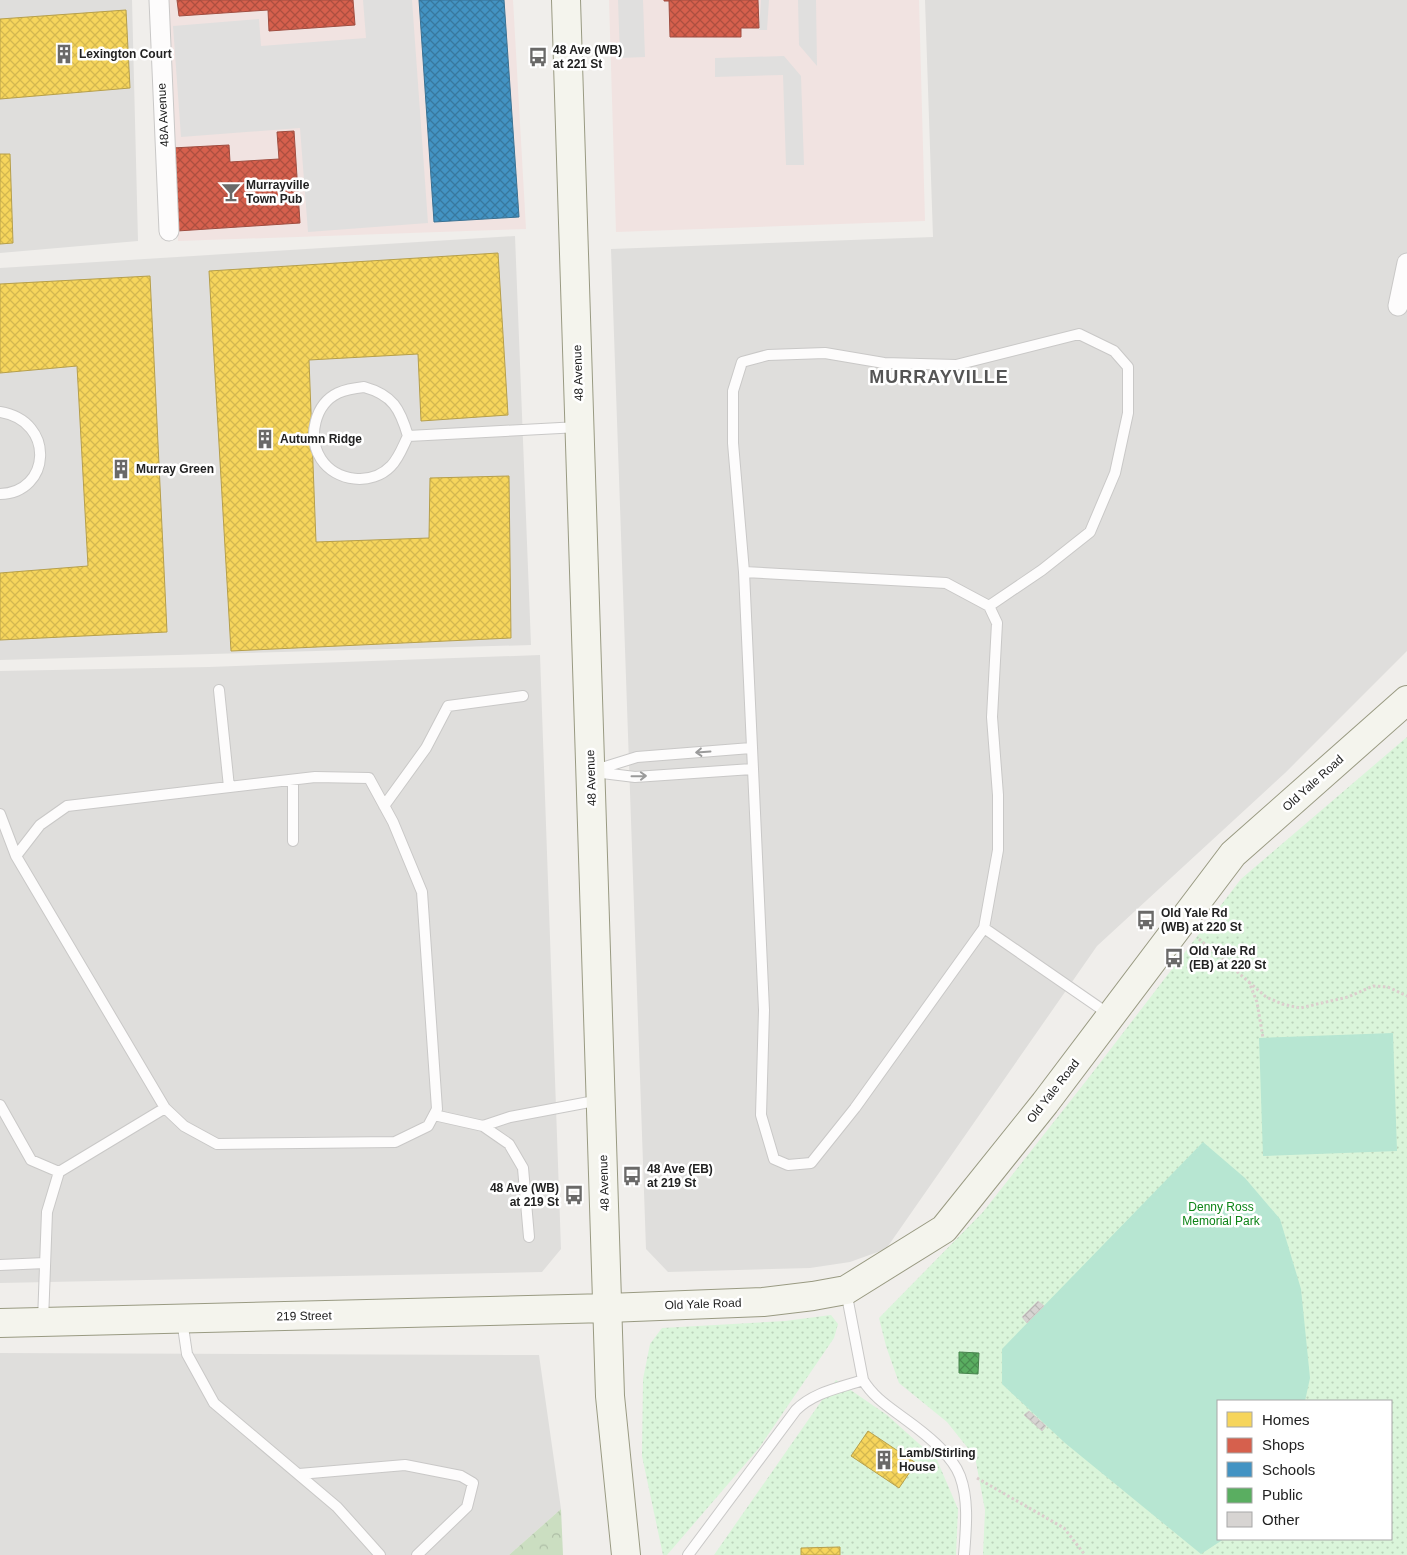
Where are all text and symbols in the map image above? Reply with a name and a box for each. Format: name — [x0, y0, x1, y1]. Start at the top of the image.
building icon: Lexington Court — [53, 43, 75, 65]
place label: 48 Ave (WB) at 221 St — [553, 43, 622, 71]
bus stop icon: 48 Ave (WB) at 221 St — [527, 46, 549, 68]
place label: Lexington Court — [79, 47, 172, 61]
street label: 48A Avenue — [154, 82, 172, 147]
place label: Murrayville Town Pub — [246, 178, 310, 206]
bar icon: Murrayville Town Pub — [220, 181, 242, 203]
street label: 48 Avenue — [570, 344, 586, 401]
district label: MURRAYVILLE — [869, 367, 1009, 387]
building icon: Autumn Ridge — [254, 428, 276, 450]
place label: Autumn Ridge — [280, 432, 362, 446]
building icon: Murray Green — [110, 458, 132, 480]
place label: Murray Green — [136, 462, 214, 476]
one-way arrow — [695, 747, 711, 757]
street label: 48 Avenue — [583, 749, 599, 806]
street label: Old Yale Road — [1280, 752, 1346, 814]
one-way arrow — [630, 771, 647, 781]
place label: Old Yale Rd (WB) at 220 St — [1161, 906, 1242, 934]
bus stop icon: Old Yale Rd (WB) at 220 St — [1135, 909, 1157, 931]
place label: Old Yale Rd (EB) at 220 St — [1189, 944, 1266, 972]
bus stop icon: Old Yale Rd (EB) at 220 St — [1163, 947, 1185, 969]
street label: Old Yale Road — [1024, 1056, 1082, 1126]
street label: 48 Avenue — [596, 1154, 612, 1211]
place label: 48 Ave (EB) at 219 St — [647, 1162, 713, 1190]
bus stop icon: 48 Ave (EB) at 219 St — [621, 1165, 643, 1187]
place label: 48 Ave (WB) at 219 St — [490, 1181, 559, 1209]
bus stop icon: 48 Ave (WB) at 219 St — [563, 1184, 585, 1206]
park label: Denny Ross Memorial Park — [1182, 1200, 1261, 1228]
street label: Old Yale Road — [664, 1296, 742, 1312]
street label: 219 Street — [276, 1309, 332, 1323]
legend — [1217, 1400, 1392, 1540]
text: Homes — [1262, 1411, 1310, 1428]
text: Shops — [1262, 1436, 1305, 1453]
place label: Lamb/Stirling House — [899, 1446, 976, 1474]
building icon: Lamb/Stirling House — [873, 1449, 895, 1471]
text: Schools — [1262, 1461, 1315, 1478]
text: Public — [1262, 1486, 1303, 1503]
text: Other — [1262, 1511, 1300, 1528]

